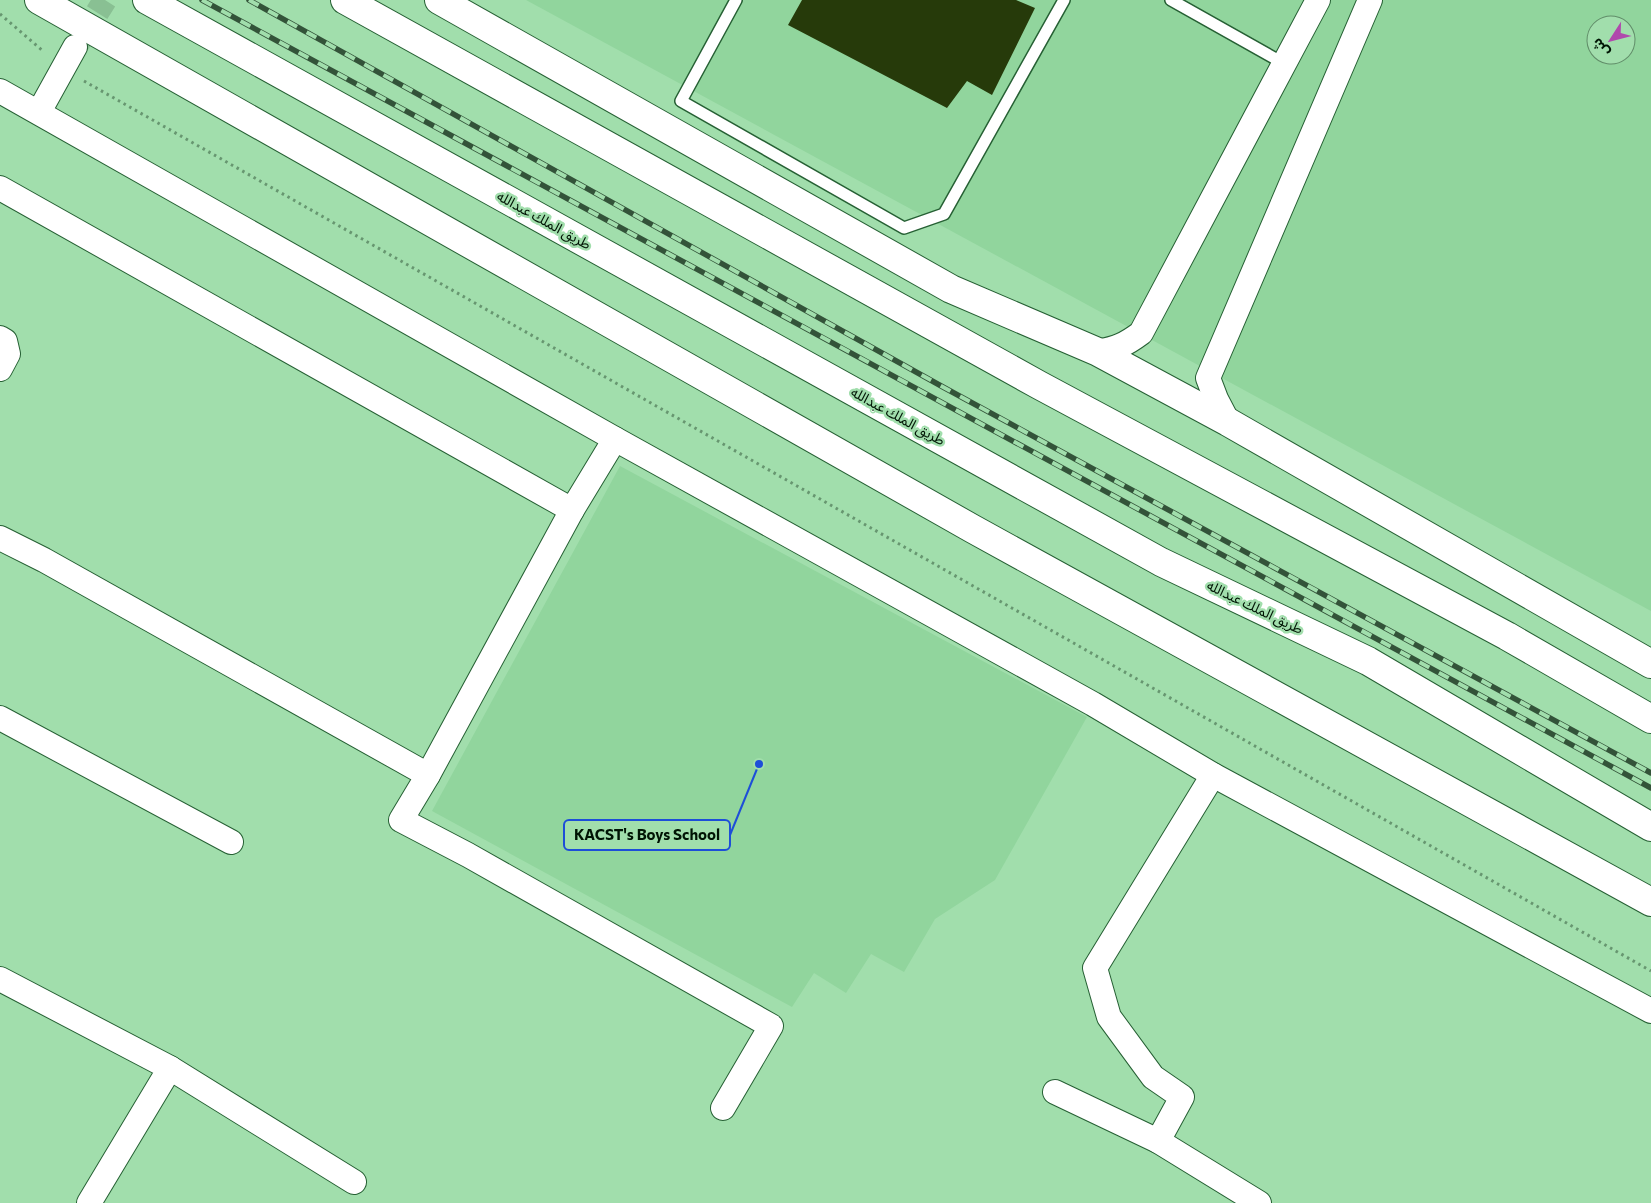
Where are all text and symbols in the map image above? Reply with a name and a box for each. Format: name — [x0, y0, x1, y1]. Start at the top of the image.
north arrow — [1586, 15, 1636, 65]
text: ش — [1588, 35, 1613, 61]
street label: طريق الملك عبدالله — [493, 187, 594, 254]
street label: طريق الملك عبدالله — [847, 383, 948, 450]
street label: طريق الملك عبدالله — [1203, 576, 1306, 639]
callout: KACST's Boys School — [564, 820, 730, 850]
text: KACST's Boys School — [574, 825, 720, 843]

